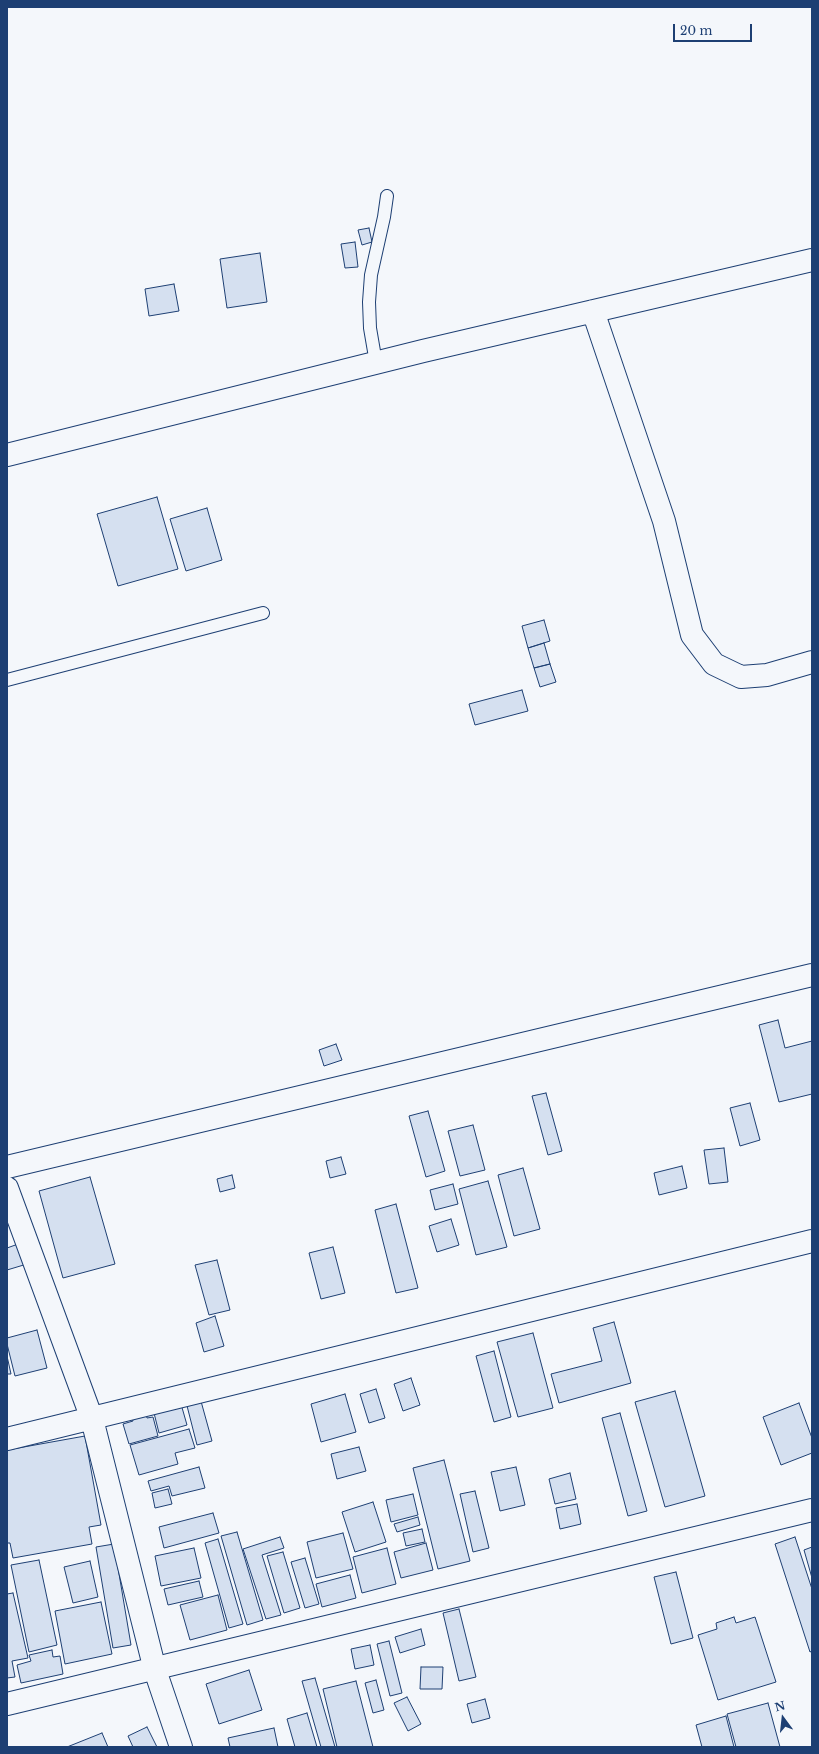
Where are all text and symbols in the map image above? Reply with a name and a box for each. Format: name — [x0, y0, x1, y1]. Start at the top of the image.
scale bar — [675, 16, 754, 42]
text: 20 m — [680, 23, 712, 38]
north arrow — [763, 1698, 803, 1738]
text: N — [773, 1698, 787, 1715]

